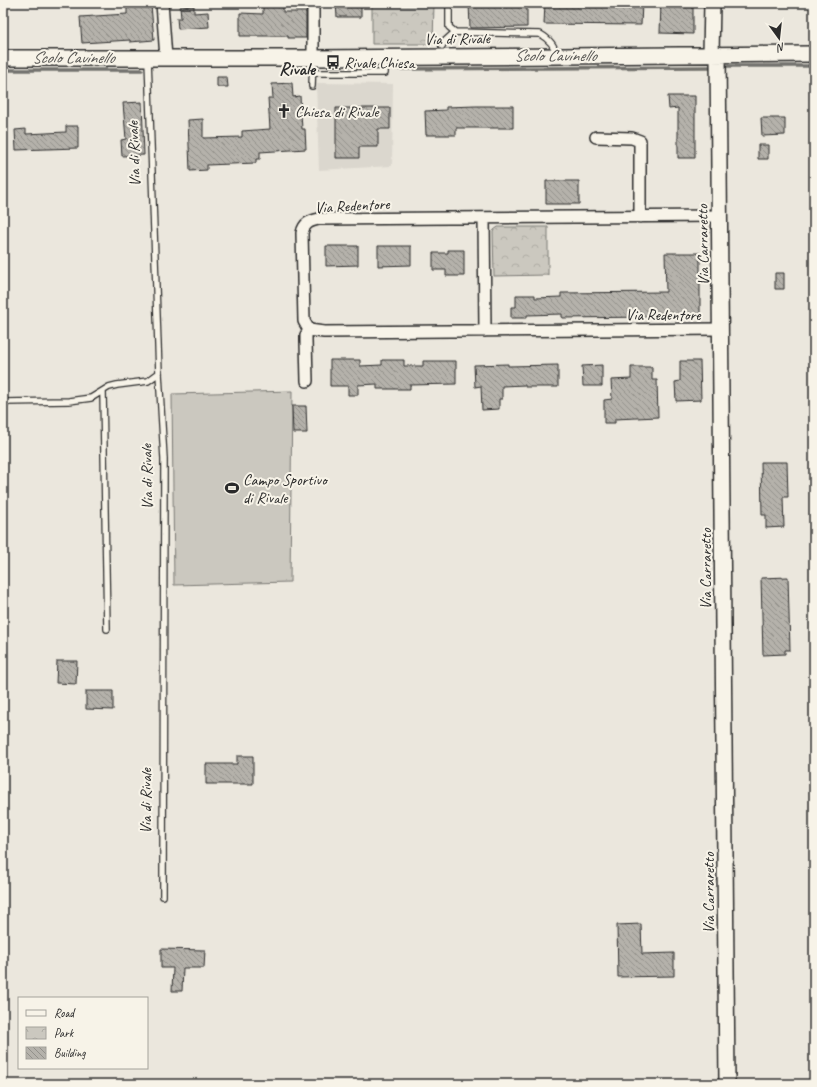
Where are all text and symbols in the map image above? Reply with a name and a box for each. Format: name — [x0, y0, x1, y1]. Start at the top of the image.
north arrow — [759, 18, 799, 58]
street label: Via di Rivale — [424, 28, 492, 50]
text: N — [774, 40, 787, 56]
water label: Scolo Cavinello — [514, 45, 598, 66]
water label: Scolo Cavinello — [32, 47, 116, 68]
place label: Rivale Chiesa — [344, 53, 416, 73]
bus stop icon: Rivale Chiesa — [325, 54, 341, 70]
district label: Rivale — [279, 58, 317, 80]
place label: Chiesa di Rivale — [295, 102, 380, 122]
church icon: Chiesa di Rivale — [276, 103, 292, 119]
street label: Via di Rivale — [123, 119, 145, 187]
street label: Via Redentore — [314, 194, 392, 218]
street label: Via Carraretto — [692, 203, 714, 286]
street label: Via Redentore — [626, 305, 702, 325]
street label: Via di Rivale — [136, 442, 158, 510]
place label: Campo Sportivo di Rivale — [243, 470, 329, 508]
sports icon: Campo Sportivo di Rivale — [224, 480, 240, 496]
street label: Via Carraretto — [696, 527, 716, 610]
street label: Via di Rivale — [136, 766, 156, 834]
street label: Via Carraretto — [699, 851, 719, 934]
legend — [18, 997, 148, 1069]
text: Road — [54, 1005, 76, 1021]
text: Park — [54, 1025, 75, 1041]
text: Building — [54, 1045, 86, 1061]

